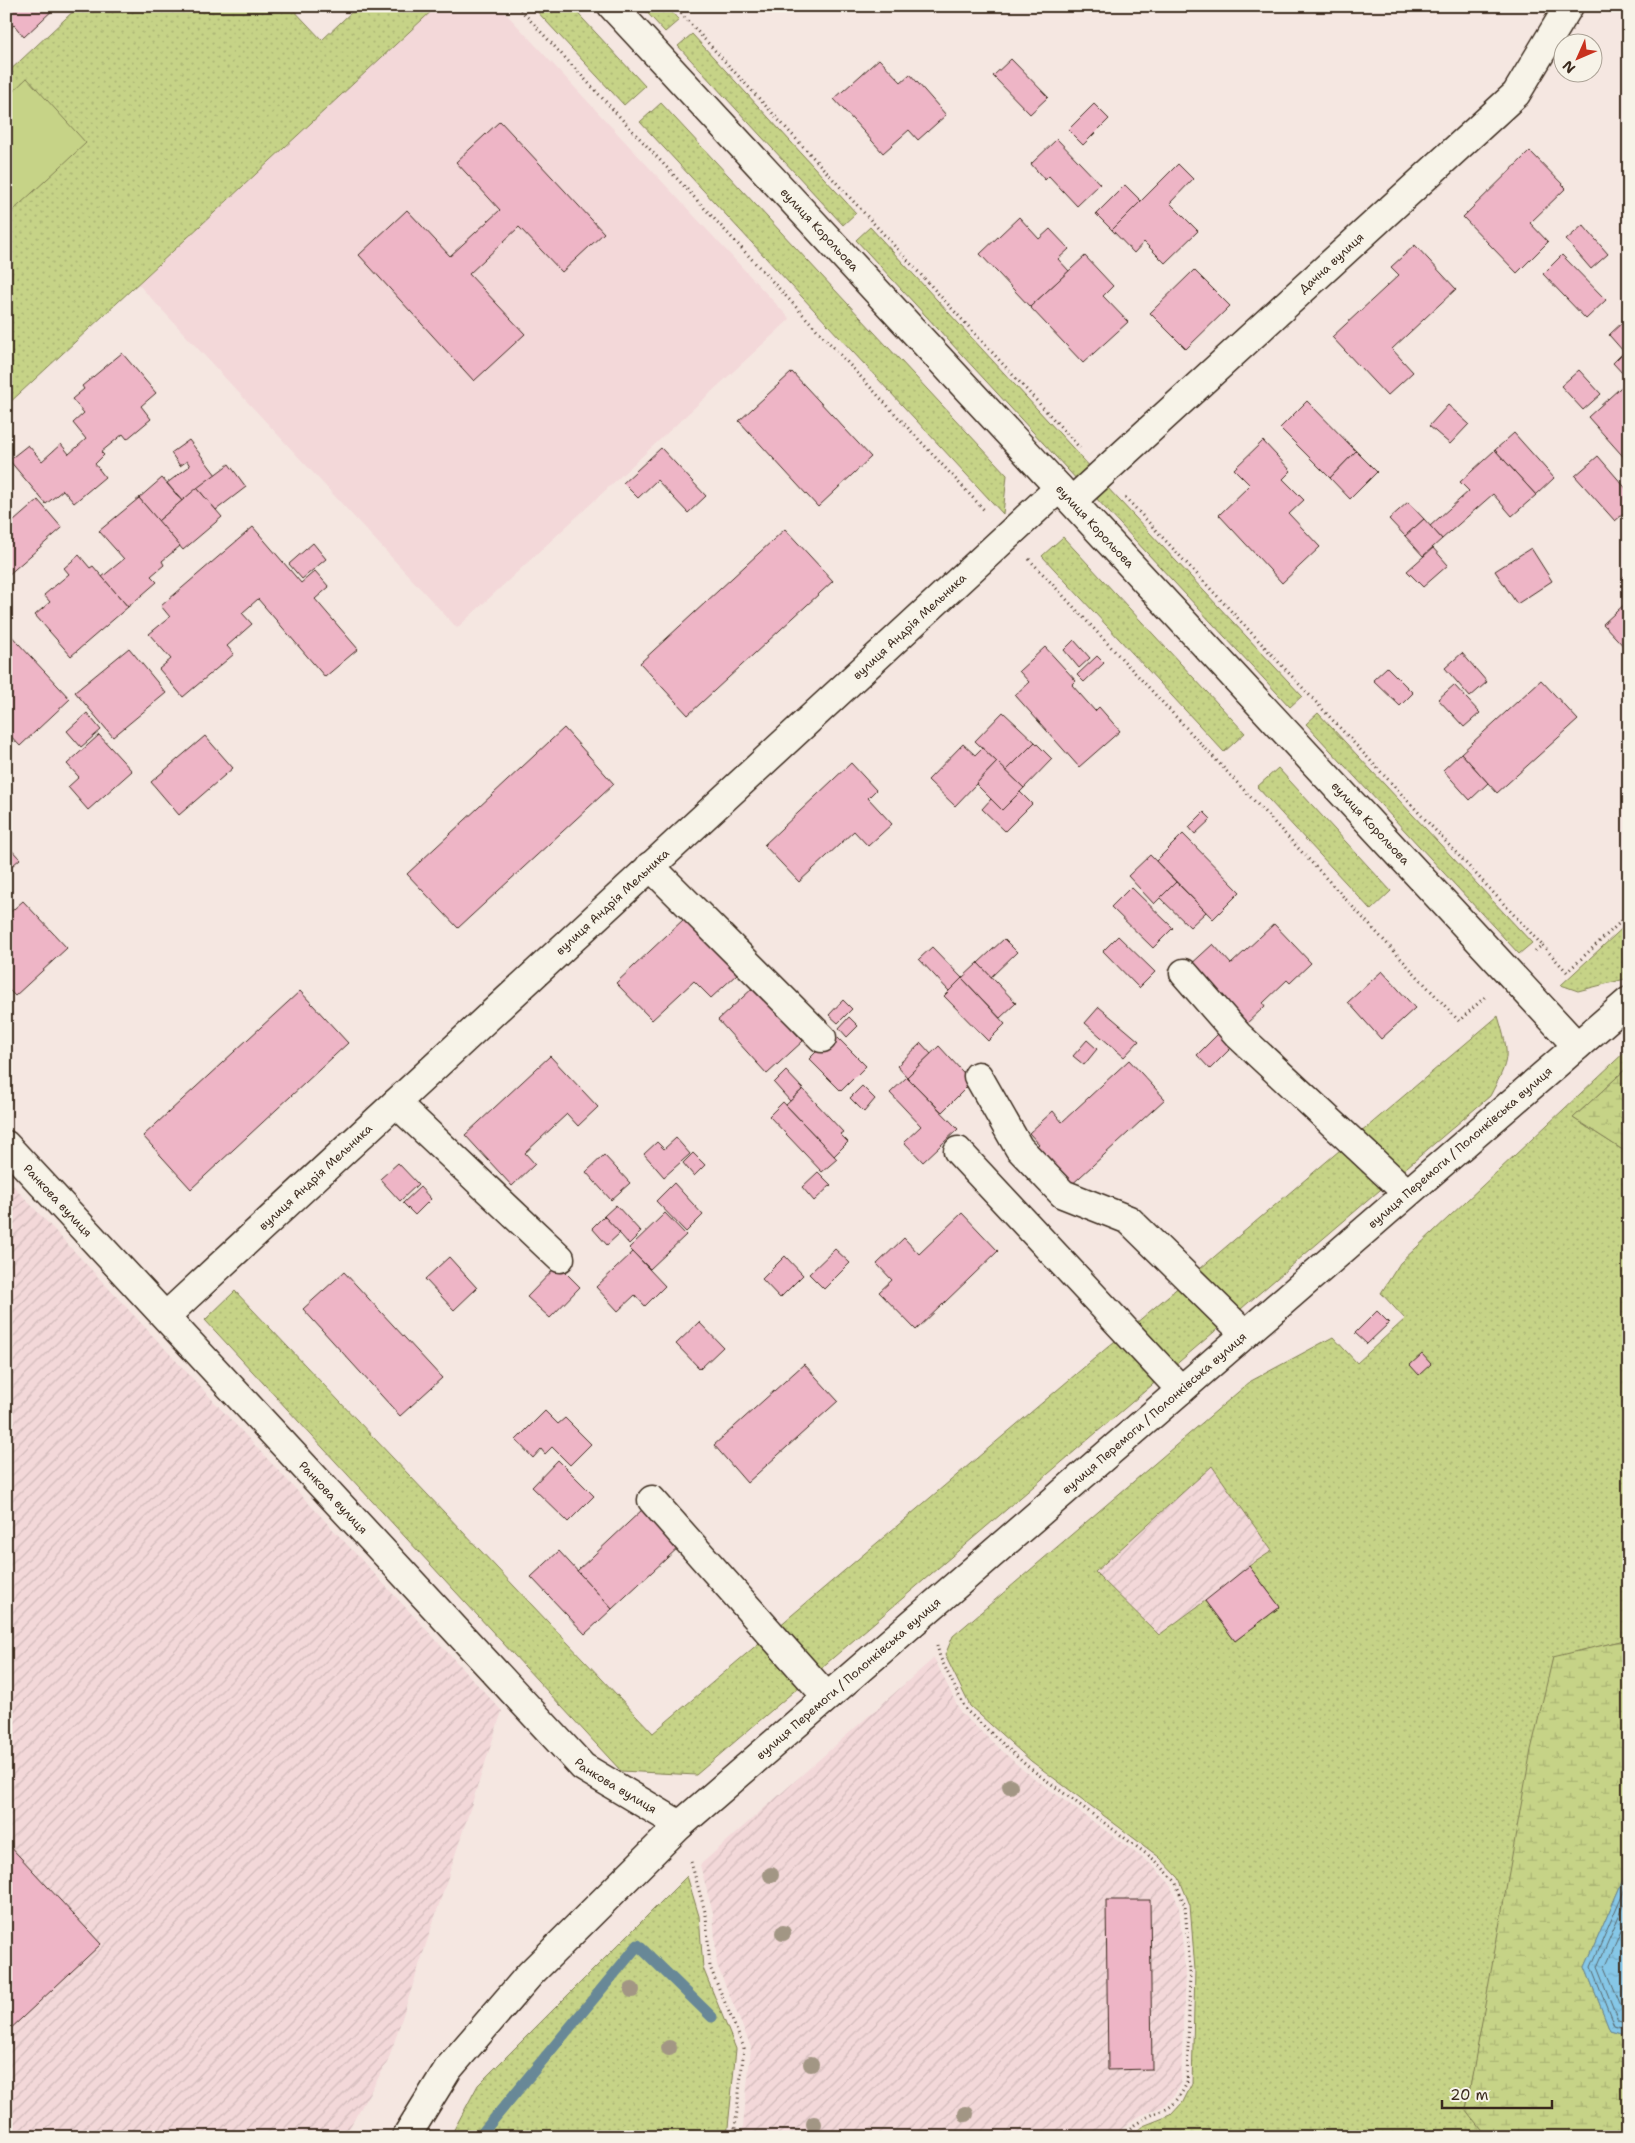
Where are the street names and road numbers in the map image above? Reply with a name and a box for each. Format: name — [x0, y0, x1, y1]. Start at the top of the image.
street label: вулиця Корольова — [777, 184, 862, 275]
street label: Дачна вулиця — [1296, 229, 1367, 297]
street label: вулиця Корольова — [1052, 481, 1138, 572]
street label: вулиця Андрія Мельника — [849, 570, 970, 683]
street label: вулиця Корольова — [1328, 778, 1413, 869]
street label: вулиця Андрія Мельника — [552, 845, 673, 959]
street label: вулиця Перемоги / Полонківська вулиця — [1365, 1063, 1556, 1232]
street label: вулиця Андрія Мельника — [255, 1120, 376, 1234]
street label: Ранкова вулиця — [20, 1161, 95, 1241]
street label: вулиця Перемоги / Полонківська вулиця — [1059, 1329, 1250, 1498]
street label: Ранкова вулиця — [295, 1458, 371, 1538]
street label: вулиця Перемоги / Полонківська вулиця — [753, 1594, 944, 1763]
street label: Ранкова вулиця — [571, 1755, 660, 1817]

